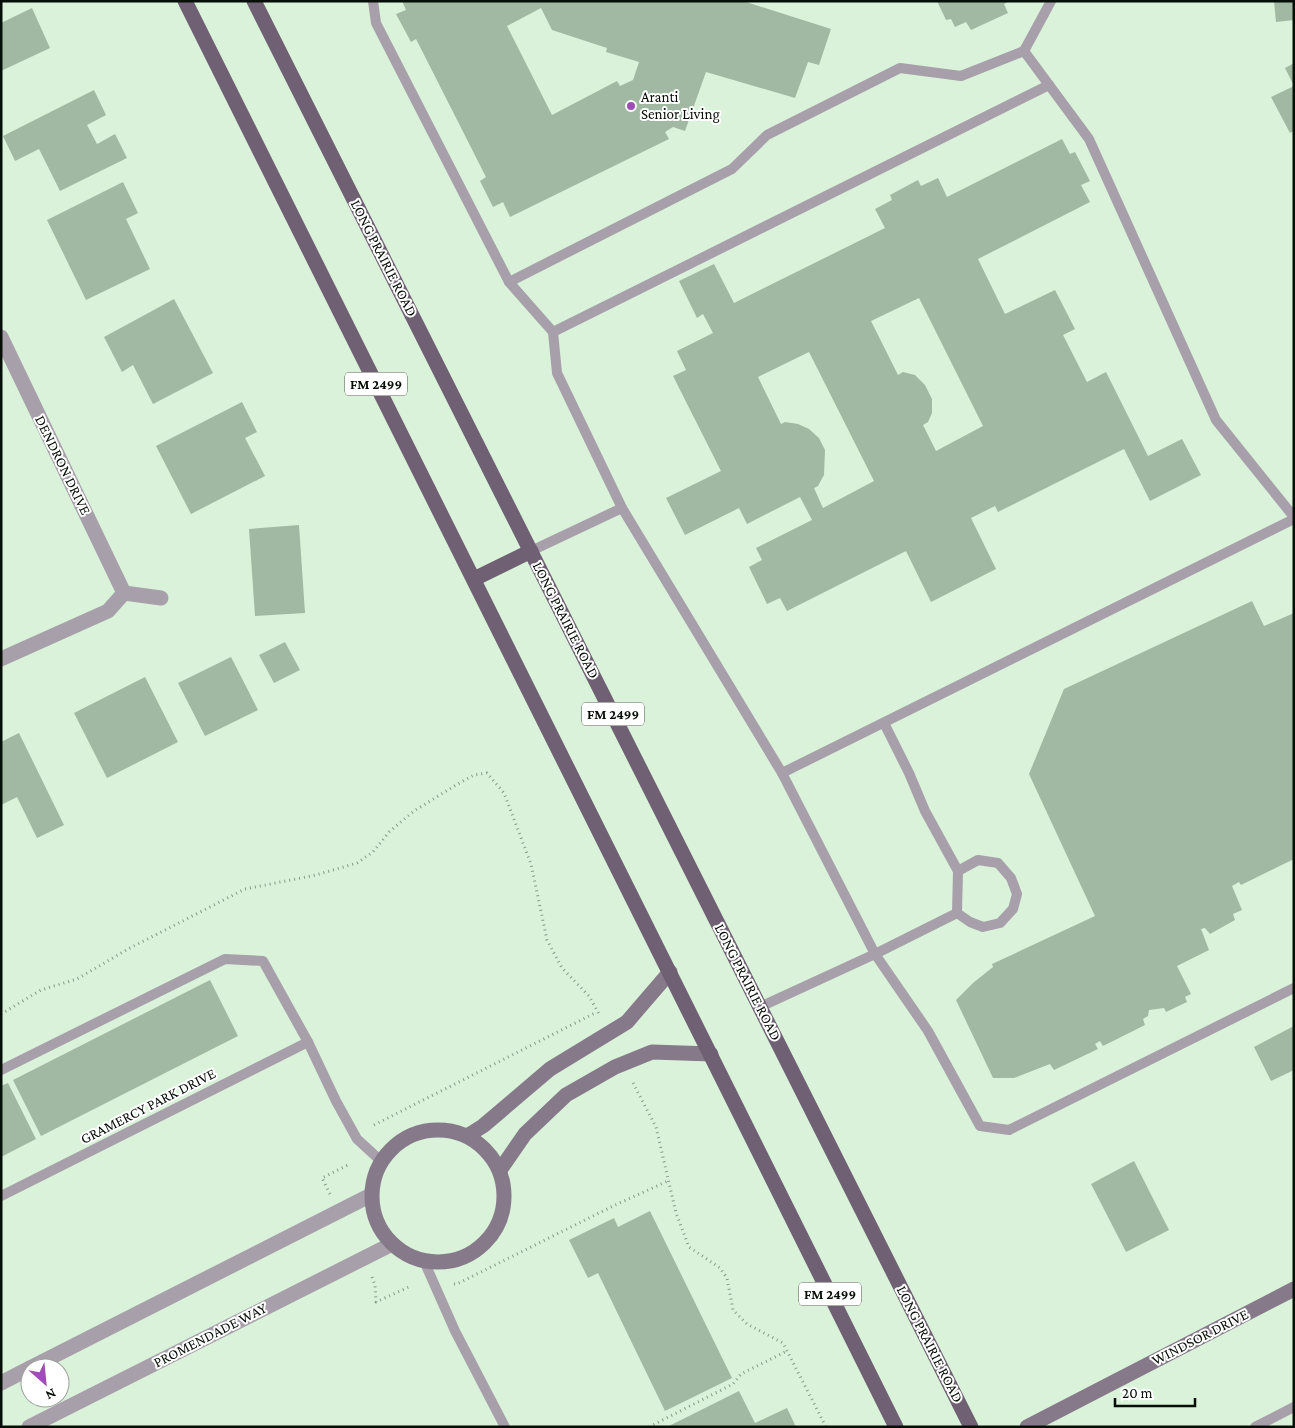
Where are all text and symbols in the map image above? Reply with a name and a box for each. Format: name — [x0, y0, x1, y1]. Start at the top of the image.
place label: Aranti Senior Living — [641, 89, 720, 123]
marker: Aranti Senior Living — [625, 100, 637, 112]
street label: LONG PRAIRIE ROAD — [348, 197, 420, 319]
road number: FM 2499 — [345, 372, 407, 396]
street label: DENDRON DRIVE — [32, 413, 94, 517]
street label: LONG PRAIRIE ROAD — [530, 559, 602, 681]
road number: FM 2499 — [582, 702, 644, 726]
street label: LONG PRAIRIE ROAD — [712, 921, 784, 1043]
street label: GRAMERCY PARK DRIVE — [78, 1065, 218, 1147]
road number: FM 2499 — [799, 1282, 861, 1306]
street label: LONG PRAIRIE ROAD — [894, 1283, 966, 1405]
street label: PROMENDADE WAY — [151, 1300, 269, 1370]
street label: WINDSOR DRIVE — [1149, 1306, 1251, 1368]
north arrow — [20, 1358, 70, 1408]
scale bar — [1115, 1376, 1195, 1408]
text: N — [43, 1385, 59, 1404]
text: 20 m — [1122, 1385, 1153, 1401]

